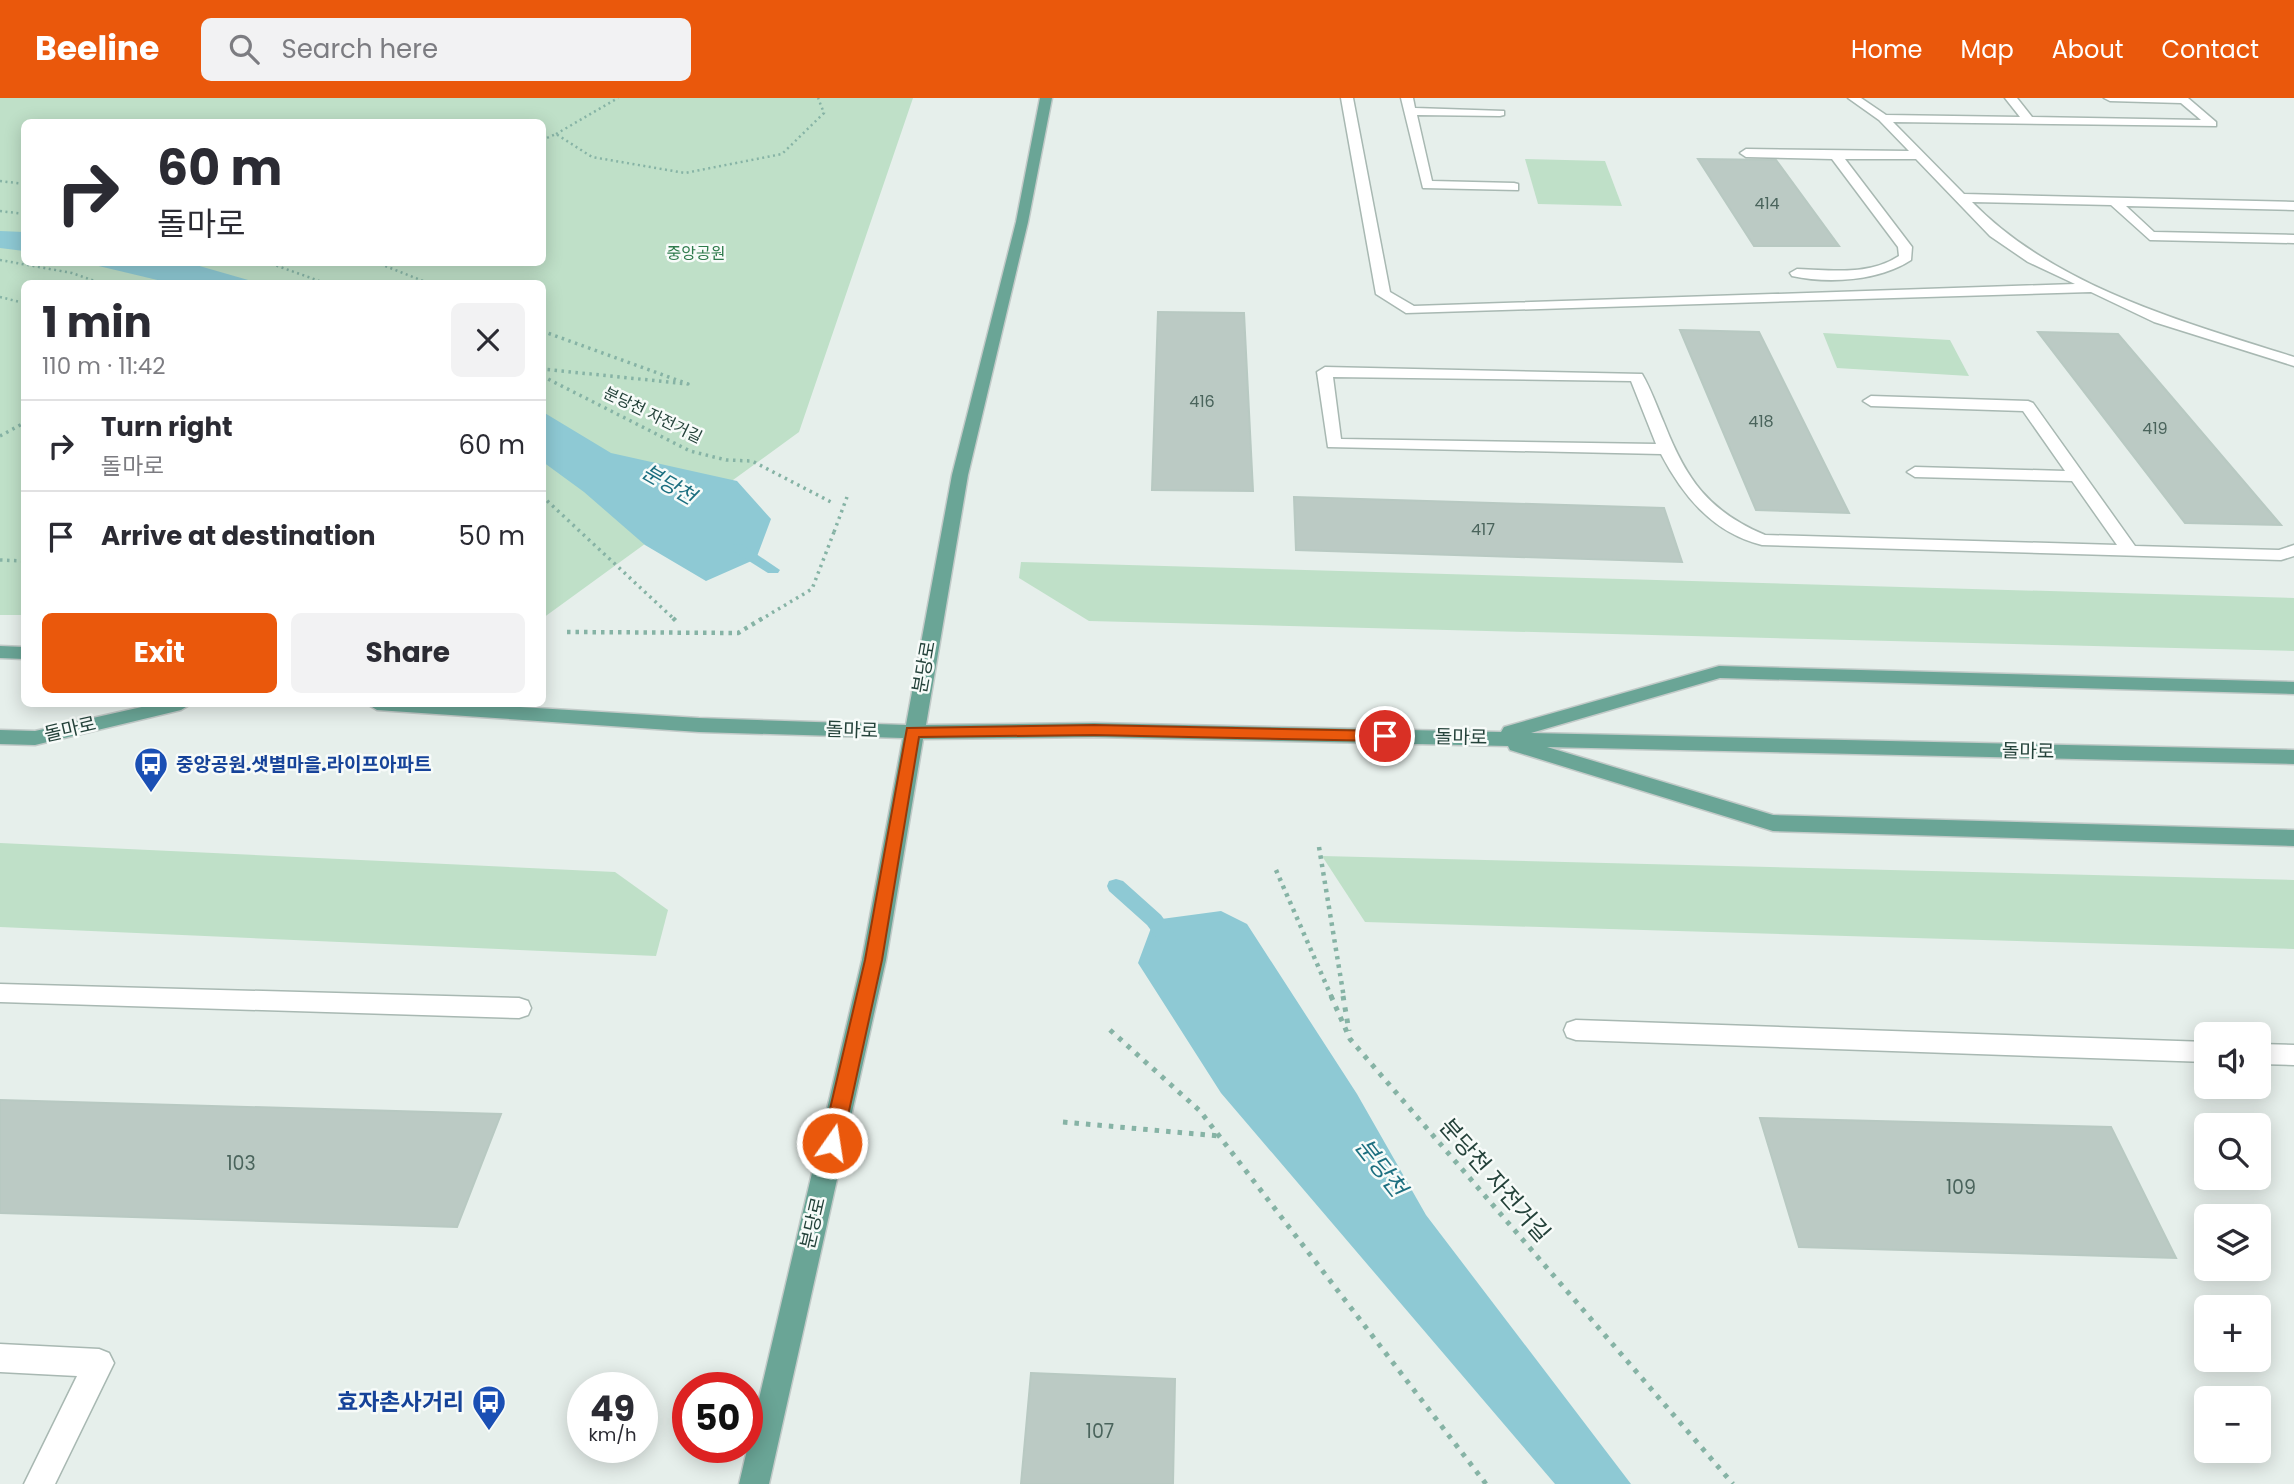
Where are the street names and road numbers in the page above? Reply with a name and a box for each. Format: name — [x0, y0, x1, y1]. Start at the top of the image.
street label: 분당천 자전거길 — [600, 381, 706, 449]
street label: 분당로 — [906, 639, 942, 695]
street label: 돌마로 — [41, 710, 99, 748]
street label: 돌마로 — [825, 716, 879, 744]
street label: 돌마로 — [1435, 723, 1487, 751]
street label: 돌마로 — [2002, 737, 2054, 765]
street label: 분당천 자전거길 — [1432, 1111, 1558, 1249]
street label: 분당로 — [794, 1194, 832, 1252]

